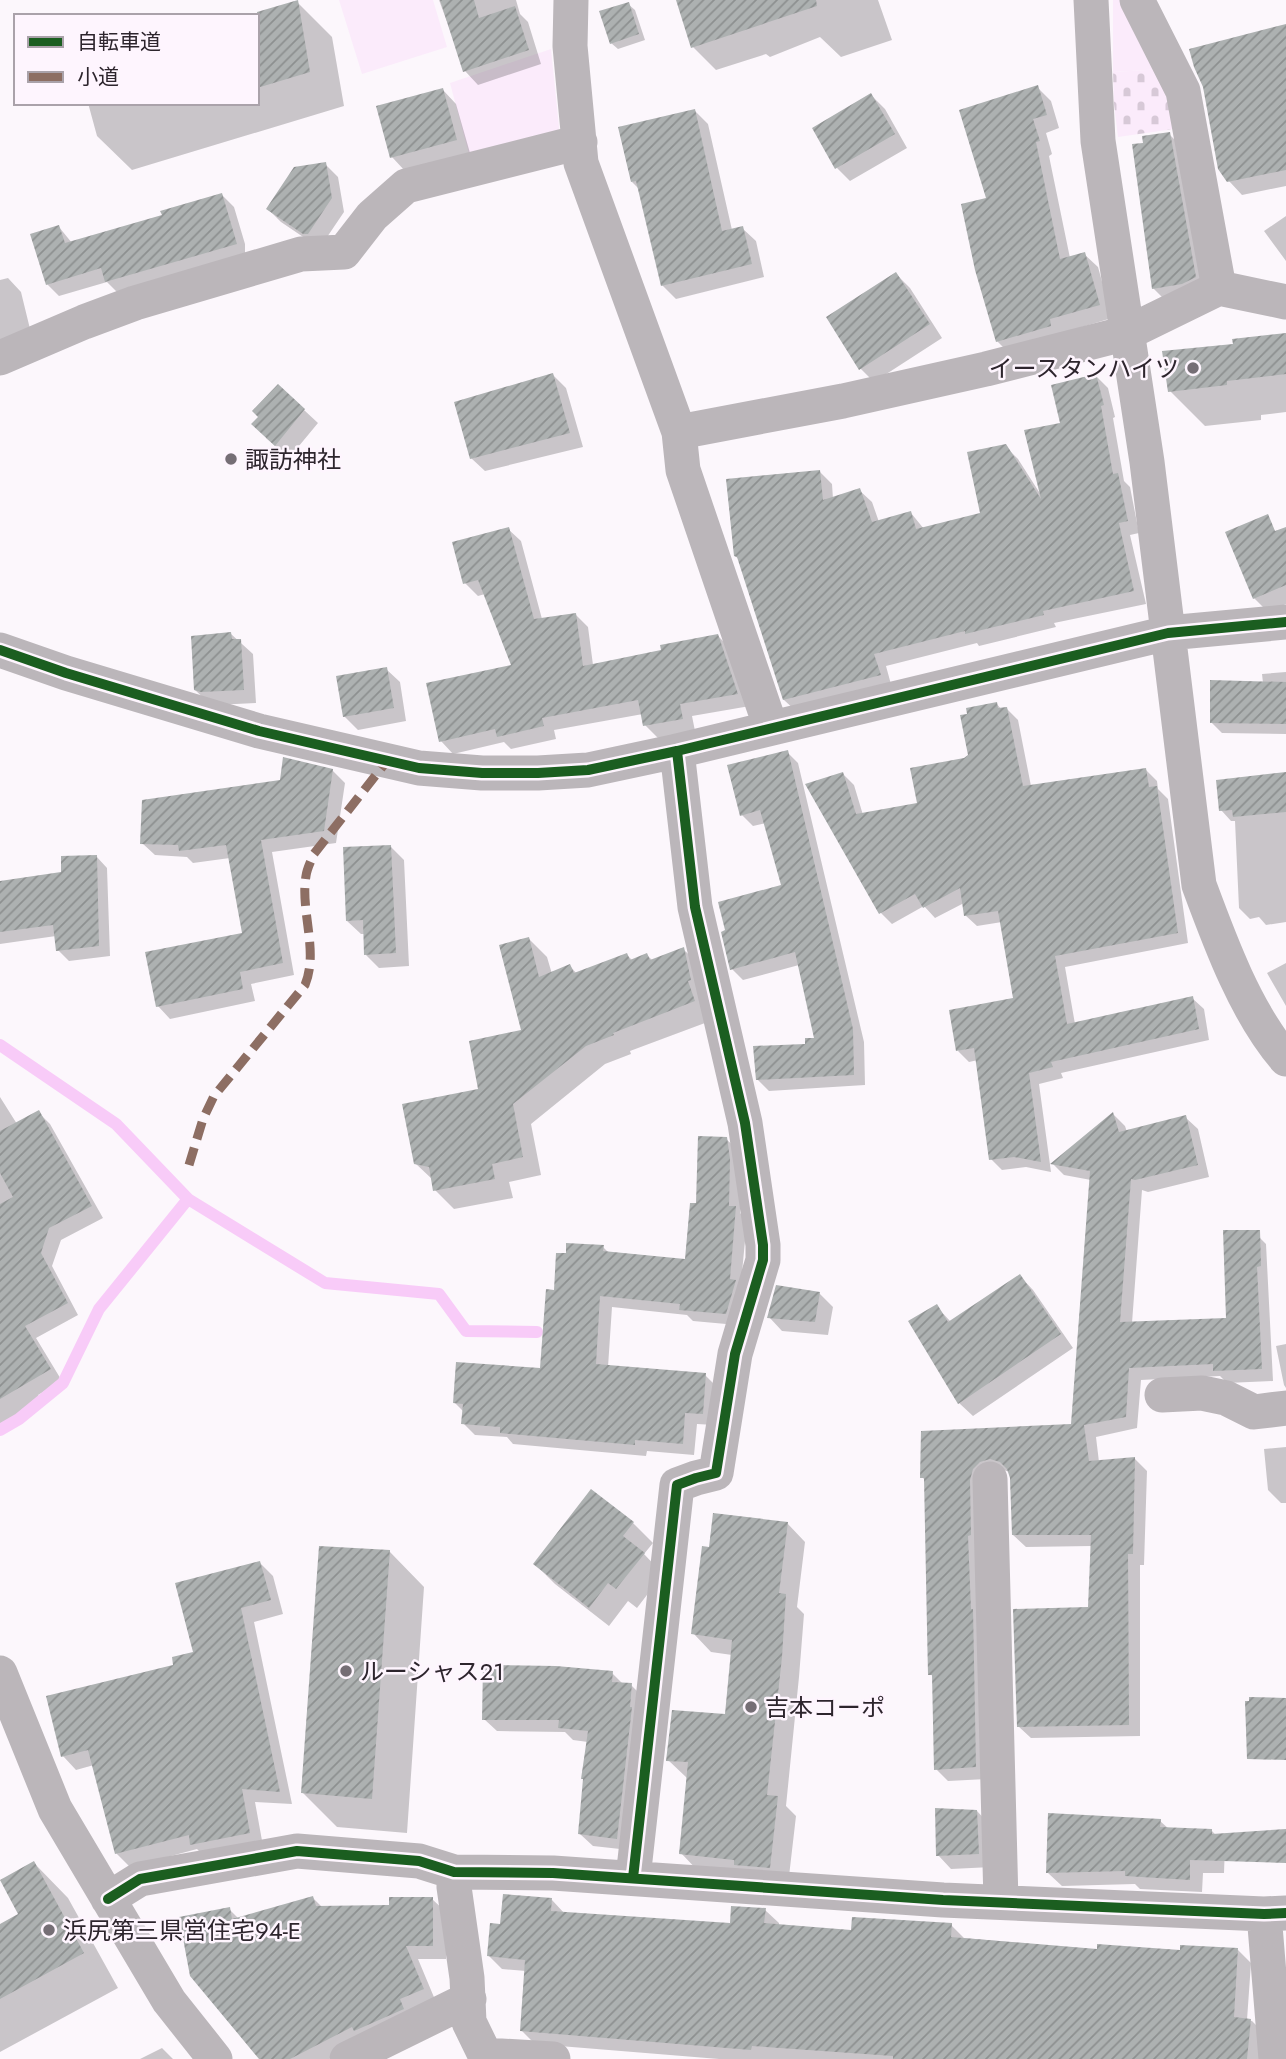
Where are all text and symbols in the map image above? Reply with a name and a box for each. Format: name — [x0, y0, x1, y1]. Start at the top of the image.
legend — [14, 14, 259, 105]
text: 自転車道 — [77, 27, 161, 57]
text: 小道 — [77, 62, 119, 92]
place label: イースタンハイツ — [989, 351, 1179, 386]
marker: イースタンハイツ — [1185, 360, 1201, 376]
place label: 諏訪神社 — [245, 442, 341, 477]
marker: 諏訪神社 — [223, 451, 239, 467]
place label: ルーシャス21 — [360, 1654, 504, 1689]
marker: ルーシャス21 — [338, 1663, 354, 1679]
place label: 吉本コーポ — [765, 1690, 885, 1725]
marker: 吉本コーポ — [743, 1699, 759, 1715]
place label: 浜尻第三県営住宅94-E — [63, 1913, 301, 1948]
marker: 浜尻第三県営住宅94-E — [41, 1922, 57, 1938]

